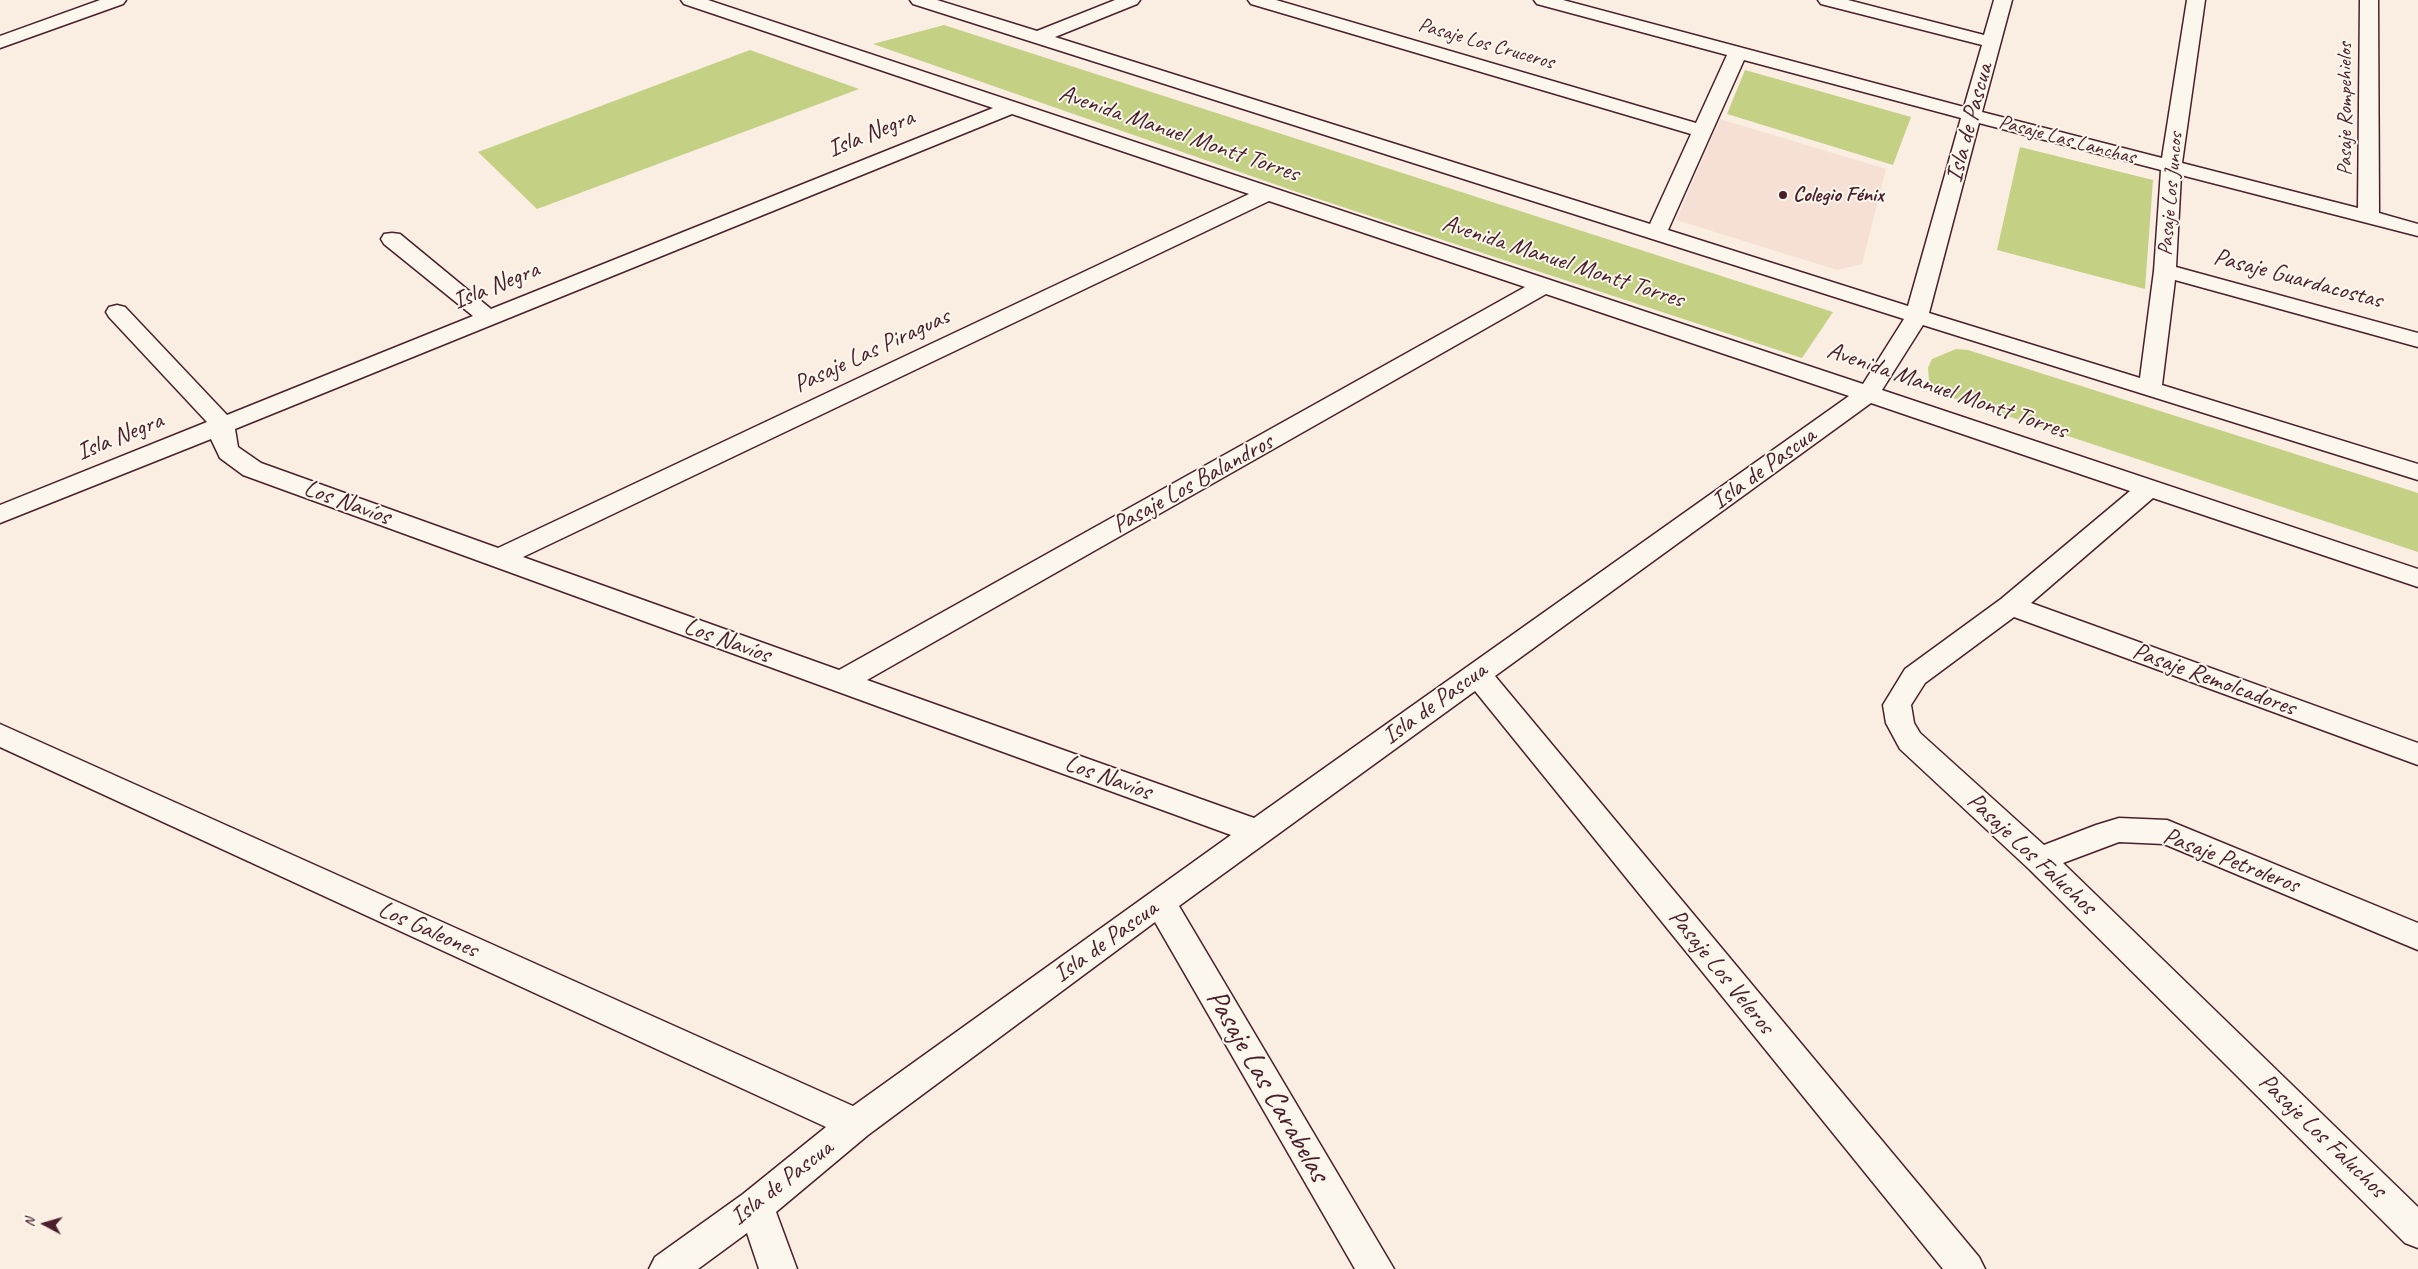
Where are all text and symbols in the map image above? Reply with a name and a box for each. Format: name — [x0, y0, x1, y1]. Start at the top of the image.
street label: Pasaje Los Cruceros — [1415, 13, 1557, 75]
street label: Pasaje Rompehielos — [2332, 42, 2358, 176]
street label: Isla de Pascua — [1940, 60, 2000, 186]
street label: Avenida Manuel Montt Torres — [1055, 79, 1303, 189]
street label: Isla Negra — [823, 103, 919, 165]
street label: Pasaje Las Lanchas — [1996, 110, 2138, 170]
street label: Pasaje Los Juncos — [2153, 131, 2189, 257]
place label: Colegio Fénix — [1793, 182, 1883, 208]
marker: Colegio Fénix — [1777, 189, 1789, 201]
street label: Avenida Manuel Montt Torres — [1439, 209, 1687, 315]
street label: Pasaje Guardacostas — [2210, 242, 2386, 316]
street label: Isla Negra — [448, 255, 544, 317]
street label: Pasaje Las Piraguas — [789, 302, 955, 400]
street label: Avenida Manuel Montt Torres — [1823, 336, 2071, 446]
street label: Isla Negra — [72, 406, 168, 468]
street label: Isla de Pascua — [1706, 421, 1822, 517]
street label: Pasaje Los Balandros — [1107, 427, 1279, 541]
street label: Los Navíos — [300, 474, 394, 532]
street label: Los Navíos — [680, 612, 774, 670]
street label: Pasaje Remolcadores — [2128, 637, 2300, 723]
street label: Isla de Pascua — [1377, 656, 1493, 752]
street label: Los Navíos — [1061, 749, 1155, 807]
street label: Pasaje Los Faluchos — [1960, 786, 2102, 922]
street label: Pasaje Petroleros — [2159, 821, 2303, 901]
street label: Isla de Pascua — [1048, 894, 1164, 990]
street label: Los Galeones — [373, 895, 483, 965]
street label: Pasaje Los Veleros — [1662, 904, 1780, 1040]
street label: Pasaje Las Carabelas — [1197, 984, 1337, 1188]
street label: Pasaje Los Faluchos — [2252, 1068, 2392, 1204]
street label: Isla de Pascua — [725, 1134, 839, 1232]
north arrow — [20, 1199, 70, 1249]
text: N — [21, 1217, 38, 1228]

